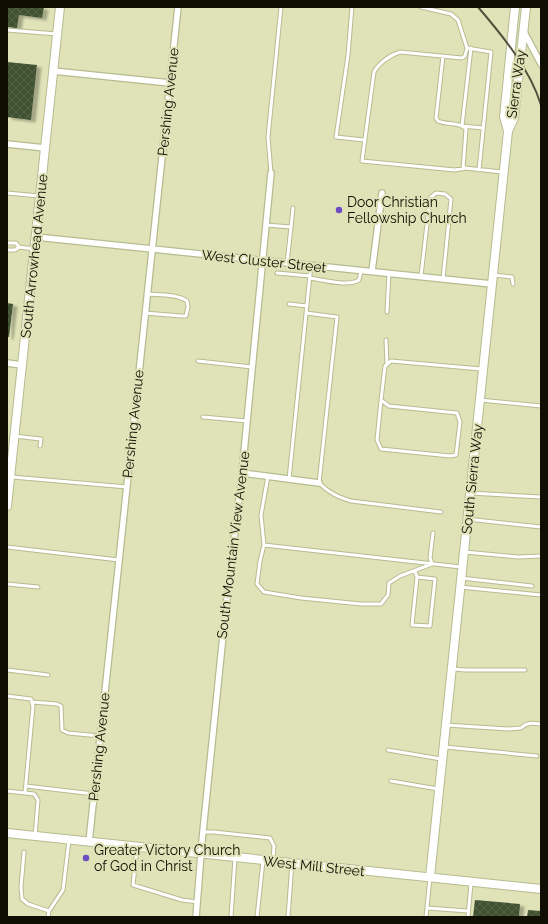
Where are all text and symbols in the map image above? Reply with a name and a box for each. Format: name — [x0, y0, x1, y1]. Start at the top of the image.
street label: Pershing Avenue — [154, 47, 182, 157]
street label: Sierra Way — [503, 48, 529, 119]
street label: South Arrowhead Avenue — [17, 173, 51, 339]
place label: Door Christian Fellowship Church — [347, 194, 467, 226]
marker: Door Christian Fellowship Church — [334, 205, 344, 215]
street label: West Cluster Street — [201, 247, 327, 276]
street label: Pershing Avenue — [119, 369, 147, 479]
street label: South Sierra Way — [458, 423, 486, 535]
street label: South Mountain View Avenue — [214, 450, 252, 640]
street label: Pershing Avenue — [85, 692, 113, 802]
place label: Greater Victory Church of God in Christ — [94, 842, 240, 874]
marker: Greater Victory Church of God in Christ — [81, 853, 91, 863]
street label: West Mill Street — [263, 853, 366, 879]

